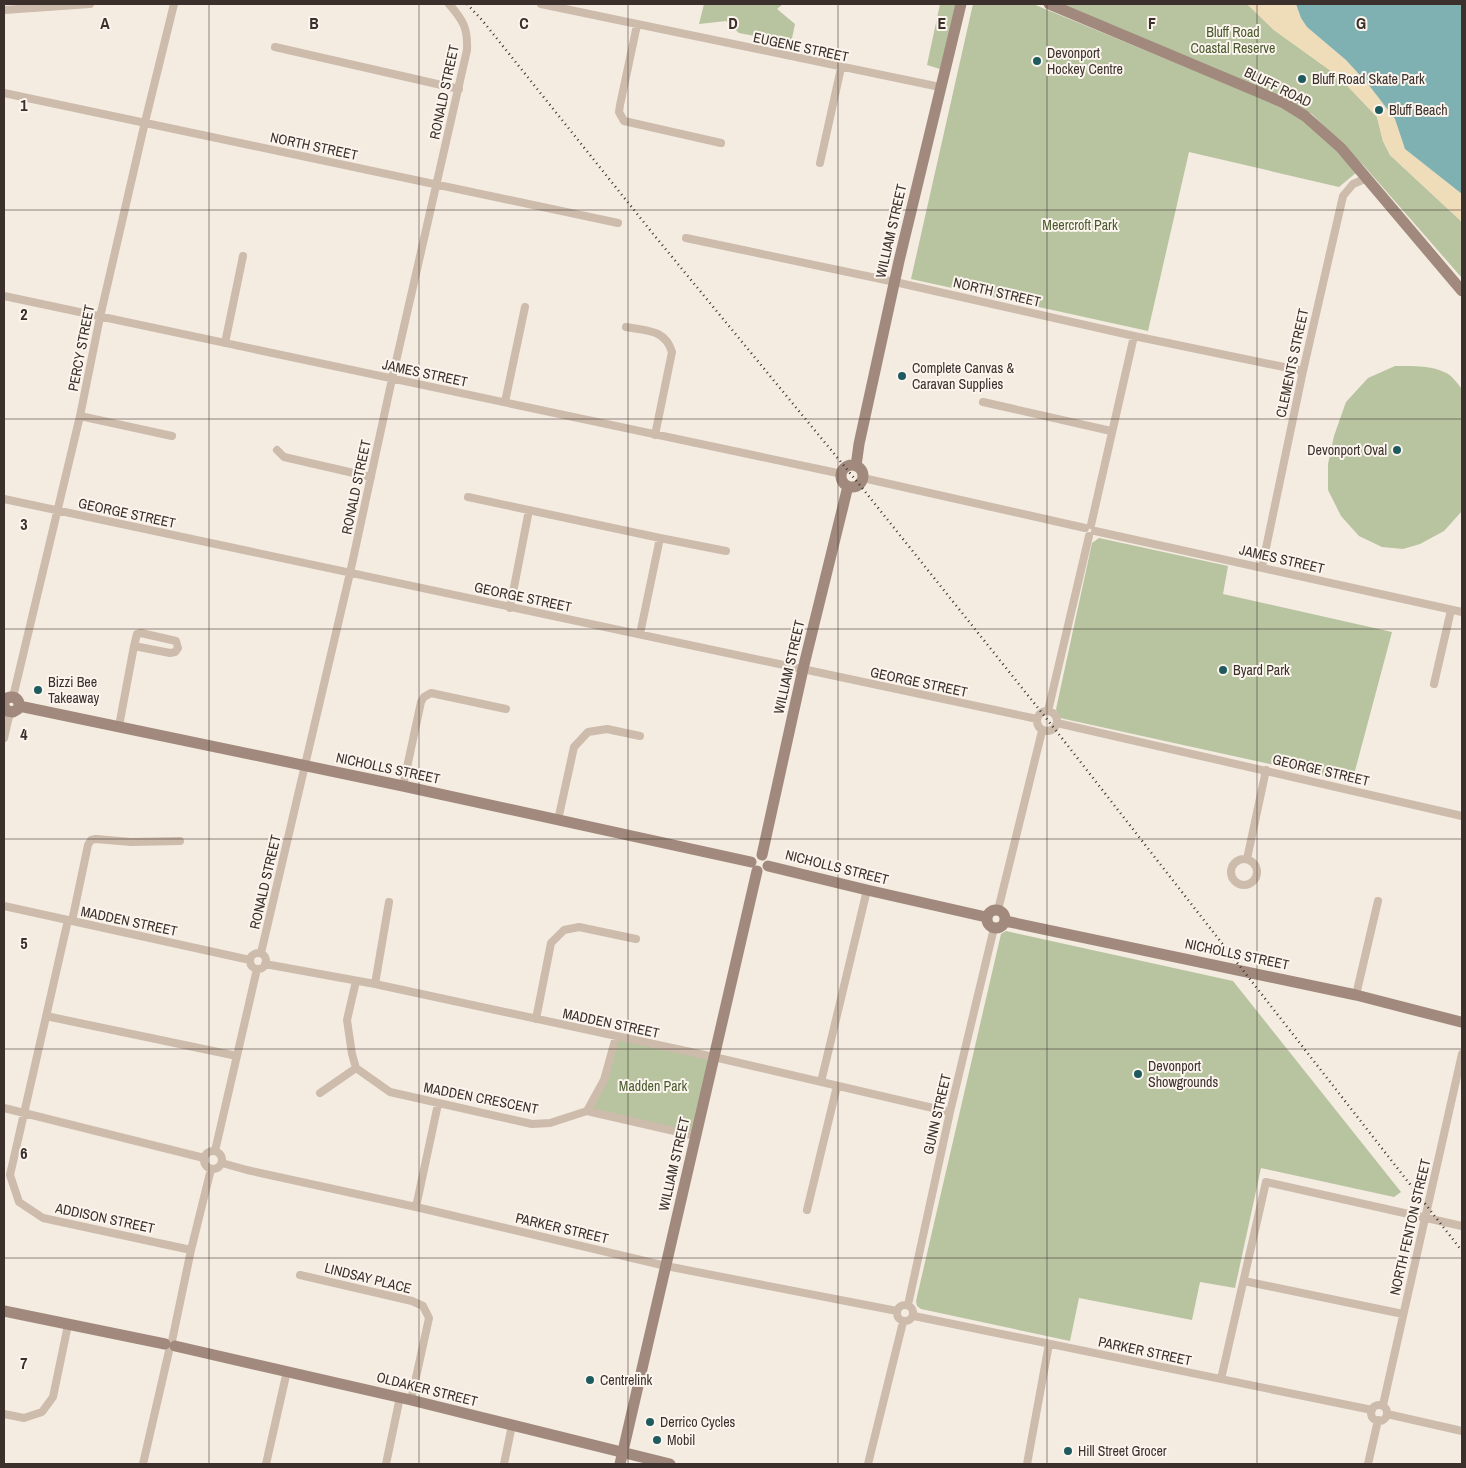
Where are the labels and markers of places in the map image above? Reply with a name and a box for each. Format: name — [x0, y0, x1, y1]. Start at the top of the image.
place label: Devonport Hockey Centre — [1047, 44, 1123, 78]
marker: Devonport Hockey Centre — [1031, 55, 1043, 67]
place label: Bluff Road Skate Park — [1312, 70, 1425, 88]
marker: Bluff Road Skate Park — [1296, 73, 1308, 85]
place label: Bluff Beach — [1389, 101, 1448, 119]
marker: Bluff Beach — [1373, 104, 1385, 116]
place label: Complete Canvas & Caravan Supplies — [912, 359, 1014, 393]
marker: Complete Canvas & Caravan Supplies — [896, 370, 908, 382]
place label: Devonport Oval — [1307, 441, 1387, 459]
marker: Devonport Oval — [1391, 444, 1403, 456]
place label: Byard Park — [1233, 661, 1290, 679]
marker: Byard Park — [1217, 664, 1229, 676]
place label: Bizzi Bee Takeaway — [48, 673, 100, 707]
marker: Bizzi Bee Takeaway — [32, 684, 44, 696]
place label: Devonport Showgrounds — [1148, 1057, 1218, 1091]
marker: Devonport Showgrounds — [1132, 1068, 1144, 1080]
place label: Centrelink — [600, 1371, 653, 1389]
marker: Centrelink — [584, 1374, 596, 1386]
place label: Derrico Cycles — [660, 1413, 736, 1431]
marker: Derrico Cycles — [644, 1416, 656, 1428]
place label: Mobil — [667, 1431, 695, 1449]
marker: Mobil — [651, 1434, 663, 1446]
place label: Hill Street Grocer — [1078, 1442, 1167, 1460]
marker: Hill Street Grocer — [1062, 1445, 1074, 1457]

